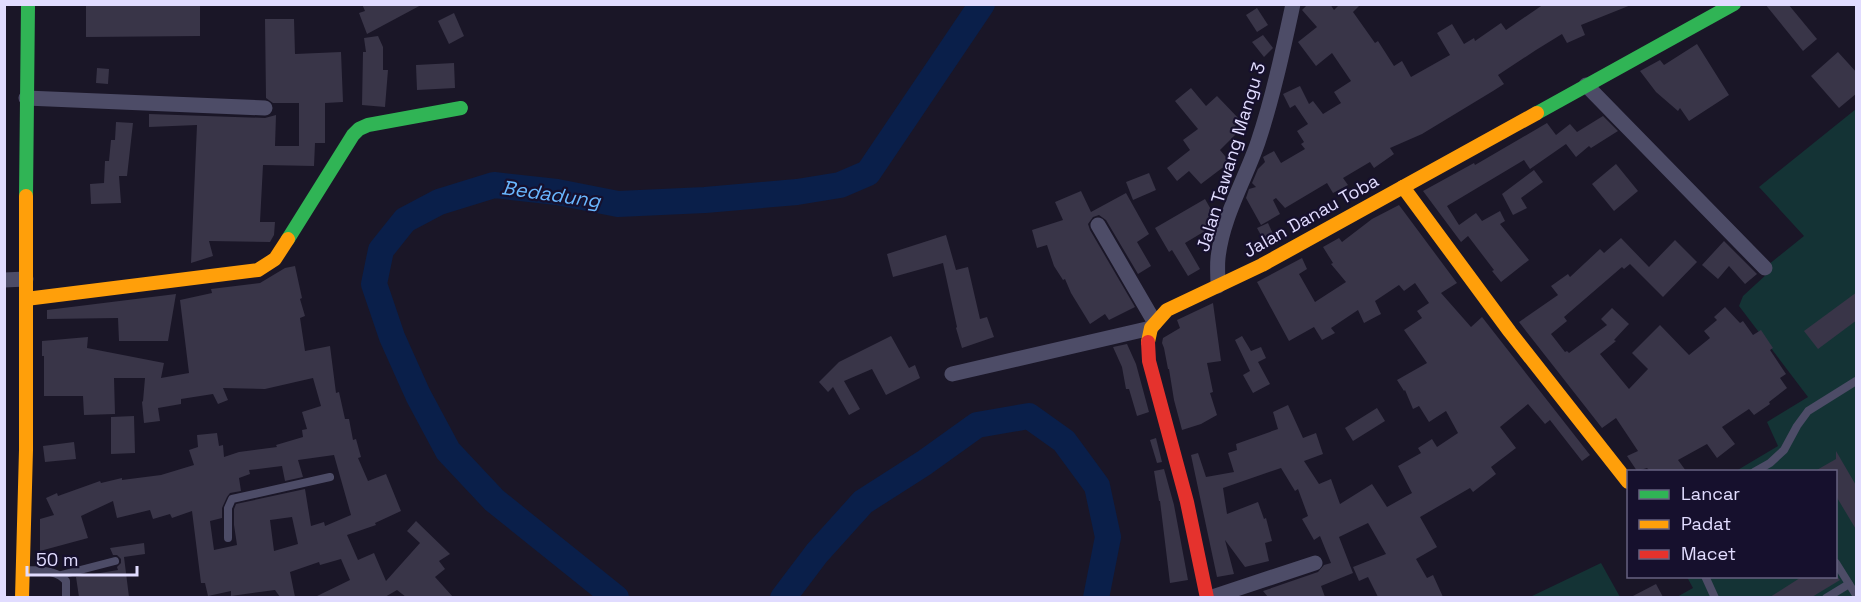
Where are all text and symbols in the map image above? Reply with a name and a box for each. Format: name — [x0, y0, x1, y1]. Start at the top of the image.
street label: Jalan Tawang Mangu 3 — [1191, 59, 1270, 254]
street label: Jalan Danau Toba — [1239, 169, 1383, 262]
water label: Bedadung — [500, 174, 603, 214]
legend — [1627, 470, 1837, 578]
text: Lancar — [1681, 482, 1740, 505]
text: Padat — [1681, 512, 1731, 535]
scale bar — [27, 539, 136, 577]
text: Macet — [1681, 542, 1736, 565]
text: 50 m — [36, 548, 78, 571]

